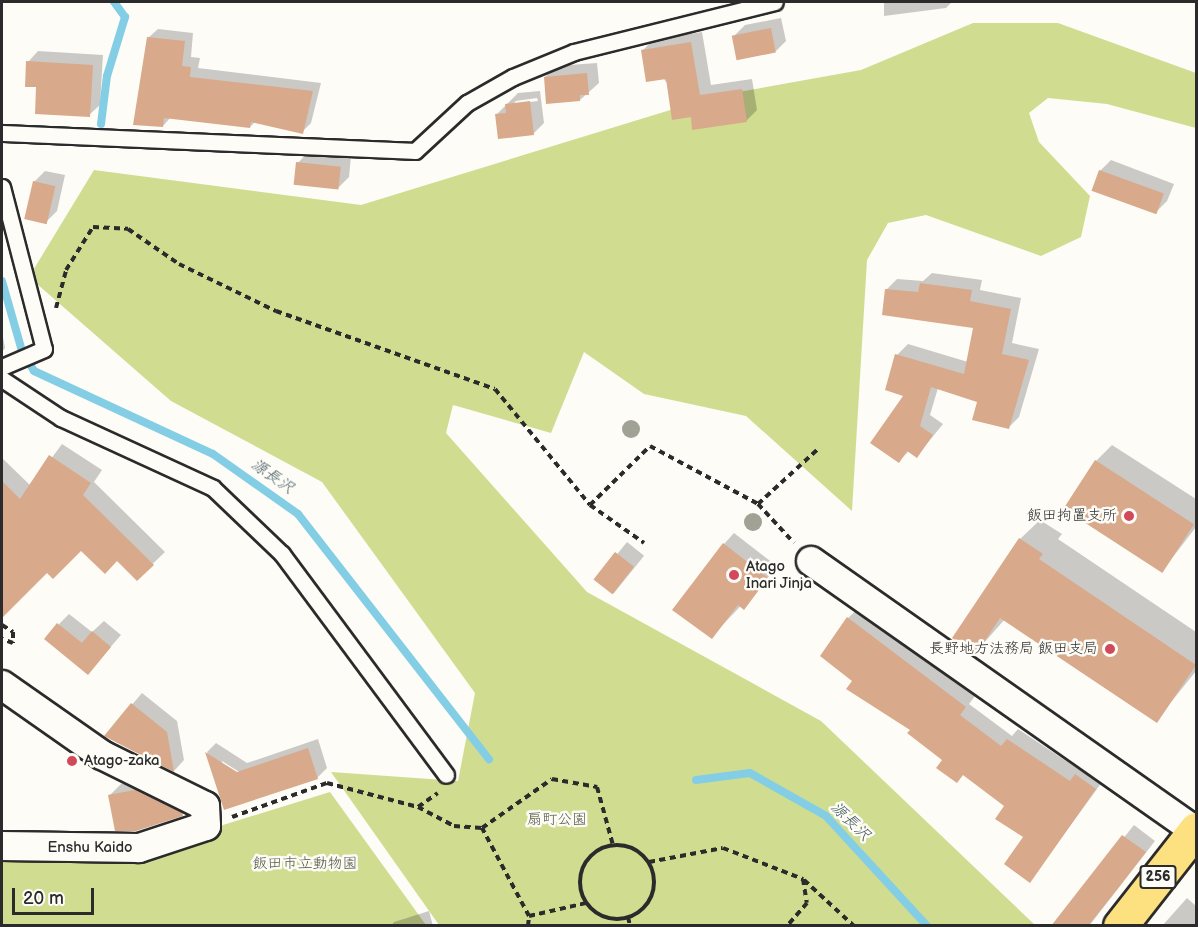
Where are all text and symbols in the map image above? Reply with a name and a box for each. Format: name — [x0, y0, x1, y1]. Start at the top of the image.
water label: 源長沢 — [247, 455, 297, 499]
place label: 飯田拘置支所 — [1027, 507, 1117, 525]
marker: 飯田拘置支所 — [1122, 509, 1136, 523]
place label: Atago Inari Jinja — [746, 557, 813, 592]
marker: Atago Inari Jinja — [727, 568, 741, 582]
place label: 長野地方法務局 飯田支局 — [929, 640, 1098, 658]
marker: 長野地方法務局 飯田支局 — [1103, 642, 1117, 656]
place label: Atago-zaka — [84, 752, 160, 770]
marker: Atago-zaka — [65, 754, 79, 768]
water label: 源長沢 — [826, 798, 874, 846]
park label: 扇町公園 — [527, 811, 587, 829]
street label: Enshu Kaido — [47, 839, 133, 857]
park label: 飯田市立動物園 — [253, 855, 357, 873]
road number: 256 — [1138, 866, 1178, 888]
scale bar — [15, 876, 98, 914]
text: 20 m — [23, 888, 64, 909]

